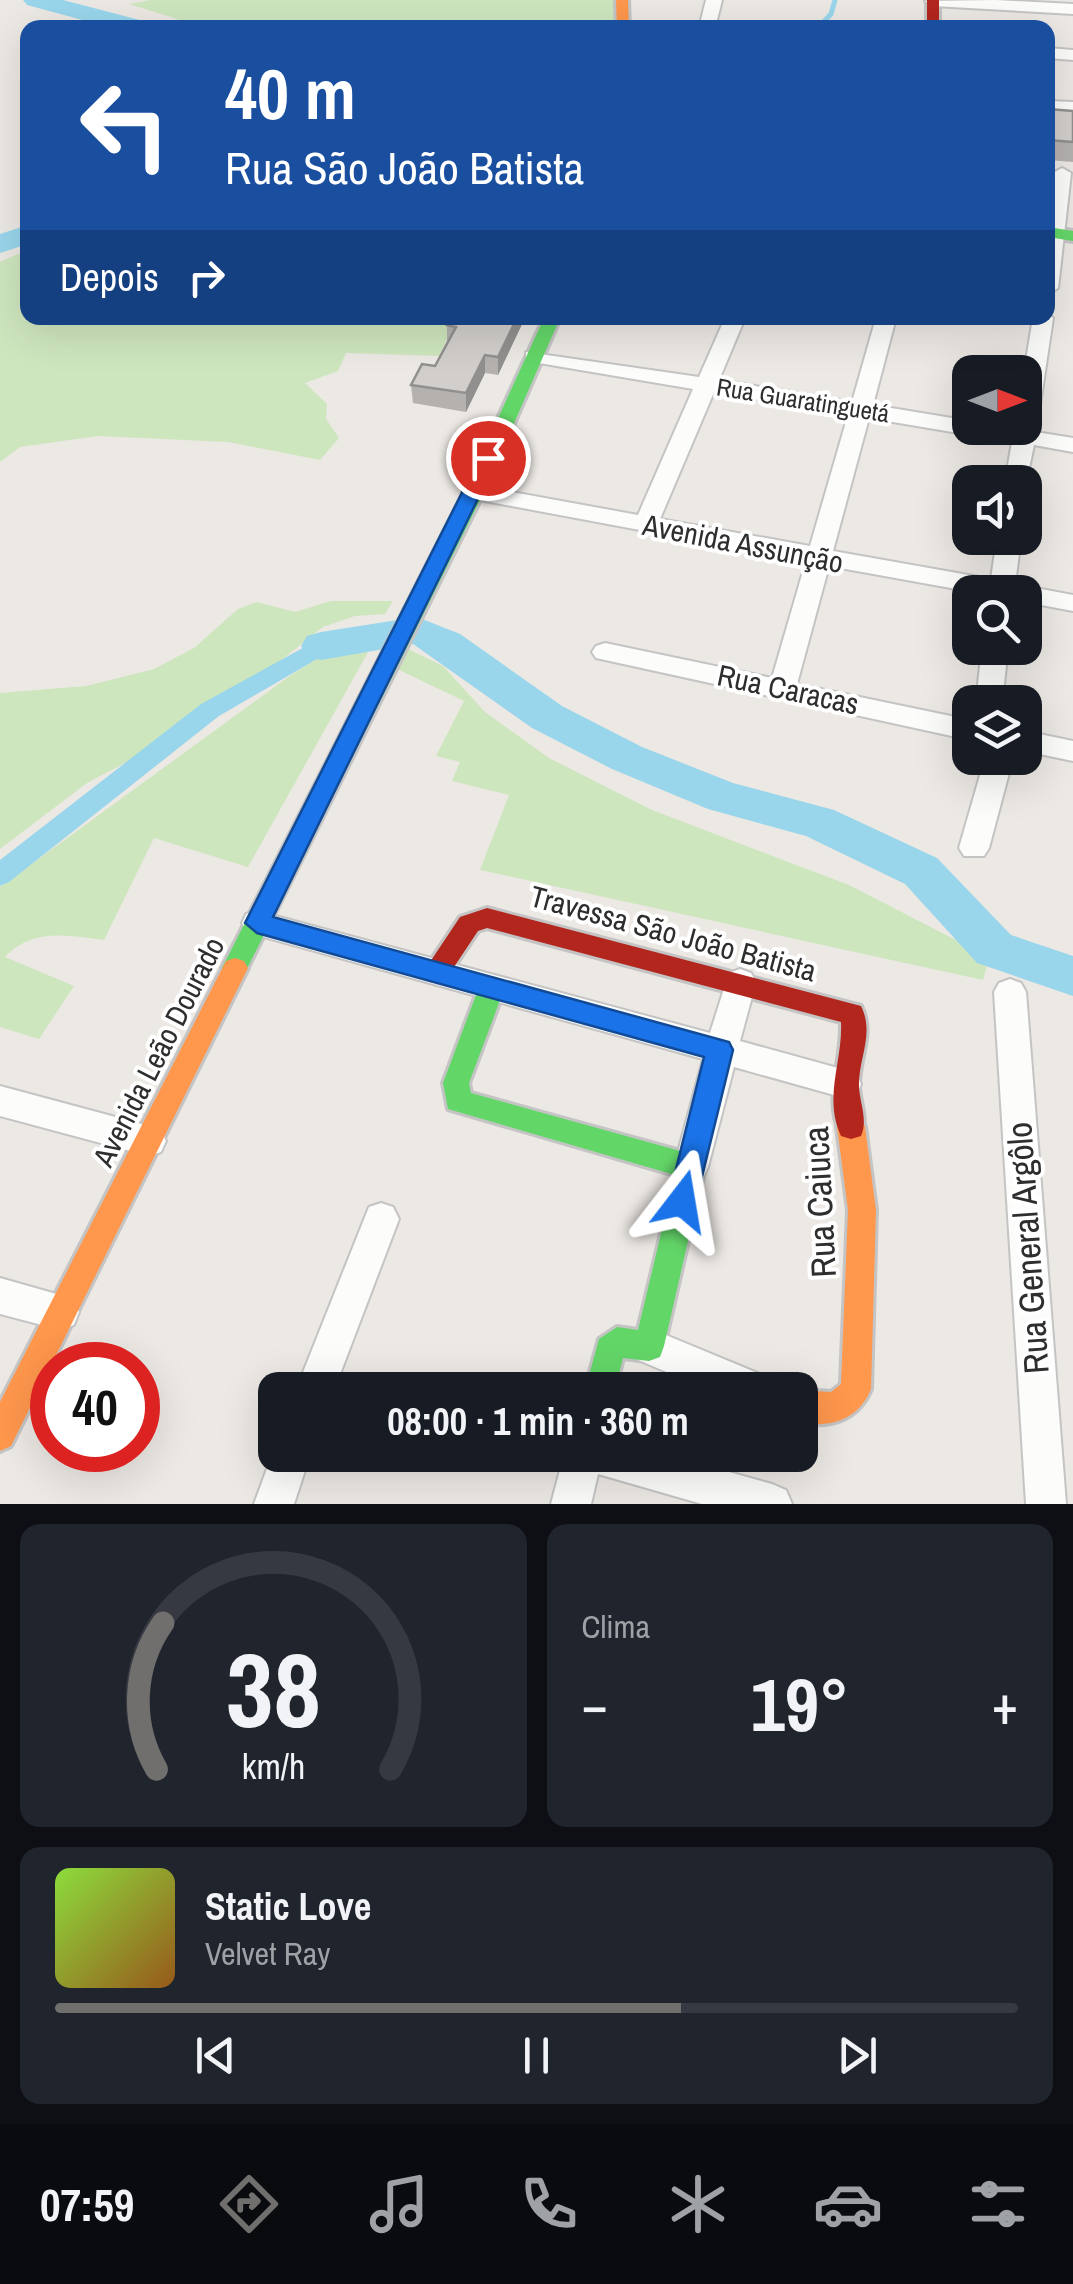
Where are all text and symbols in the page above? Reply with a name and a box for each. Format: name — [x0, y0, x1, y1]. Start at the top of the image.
text: 40 m — [225, 47, 356, 141]
icon: left — [60, 60, 190, 190]
text: Rua São João Batista — [225, 137, 584, 198]
icon: right — [179, 250, 234, 305]
text: Depois — [60, 252, 159, 303]
north arrow — [952, 355, 1042, 445]
map controls — [952, 355, 1042, 775]
street label: Rua Guaratinguetá — [714, 370, 892, 431]
pin — [446, 416, 531, 501]
icon: arrive — [461, 431, 516, 486]
button: sound — [952, 465, 1042, 555]
street label: Avenida Assunção — [639, 504, 847, 582]
button: search — [952, 575, 1042, 665]
street label: Rua Caracas — [714, 655, 863, 724]
button: layers — [952, 685, 1042, 775]
street label: Travessa São João Batista — [526, 876, 821, 991]
street label: Avenida Leão Dourado — [82, 930, 233, 1174]
street label: Rua General Argôlo — [995, 1121, 1060, 1375]
street label: Rua Caiuca — [792, 1125, 847, 1279]
position arrow — [630, 1149, 734, 1253]
speed limit sign: 40 — [30, 1342, 160, 1472]
text: 08:00 · 1 min · 360 m — [387, 1396, 689, 1447]
text: Clima — [582, 1605, 650, 1648]
text: 38 — [226, 1619, 321, 1759]
text: 19° — [751, 1653, 849, 1754]
text: − — [582, 1667, 608, 1741]
text: + — [992, 1667, 1018, 1741]
text: km/h — [241, 1742, 305, 1790]
text: Static Love — [205, 1881, 371, 1932]
text: Velvet Ray — [205, 1932, 330, 1975]
icon: previous — [188, 2028, 243, 2083]
icon: pause — [509, 2028, 564, 2083]
icon: next — [830, 2028, 885, 2083]
icon: directions — [214, 2169, 284, 2239]
icon: music — [364, 2169, 434, 2239]
icon: phone — [514, 2169, 584, 2239]
icon: climate — [663, 2169, 733, 2239]
icon: car — [813, 2169, 883, 2239]
icon: filters — [963, 2169, 1033, 2239]
text: 07:59 — [40, 2174, 134, 2235]

